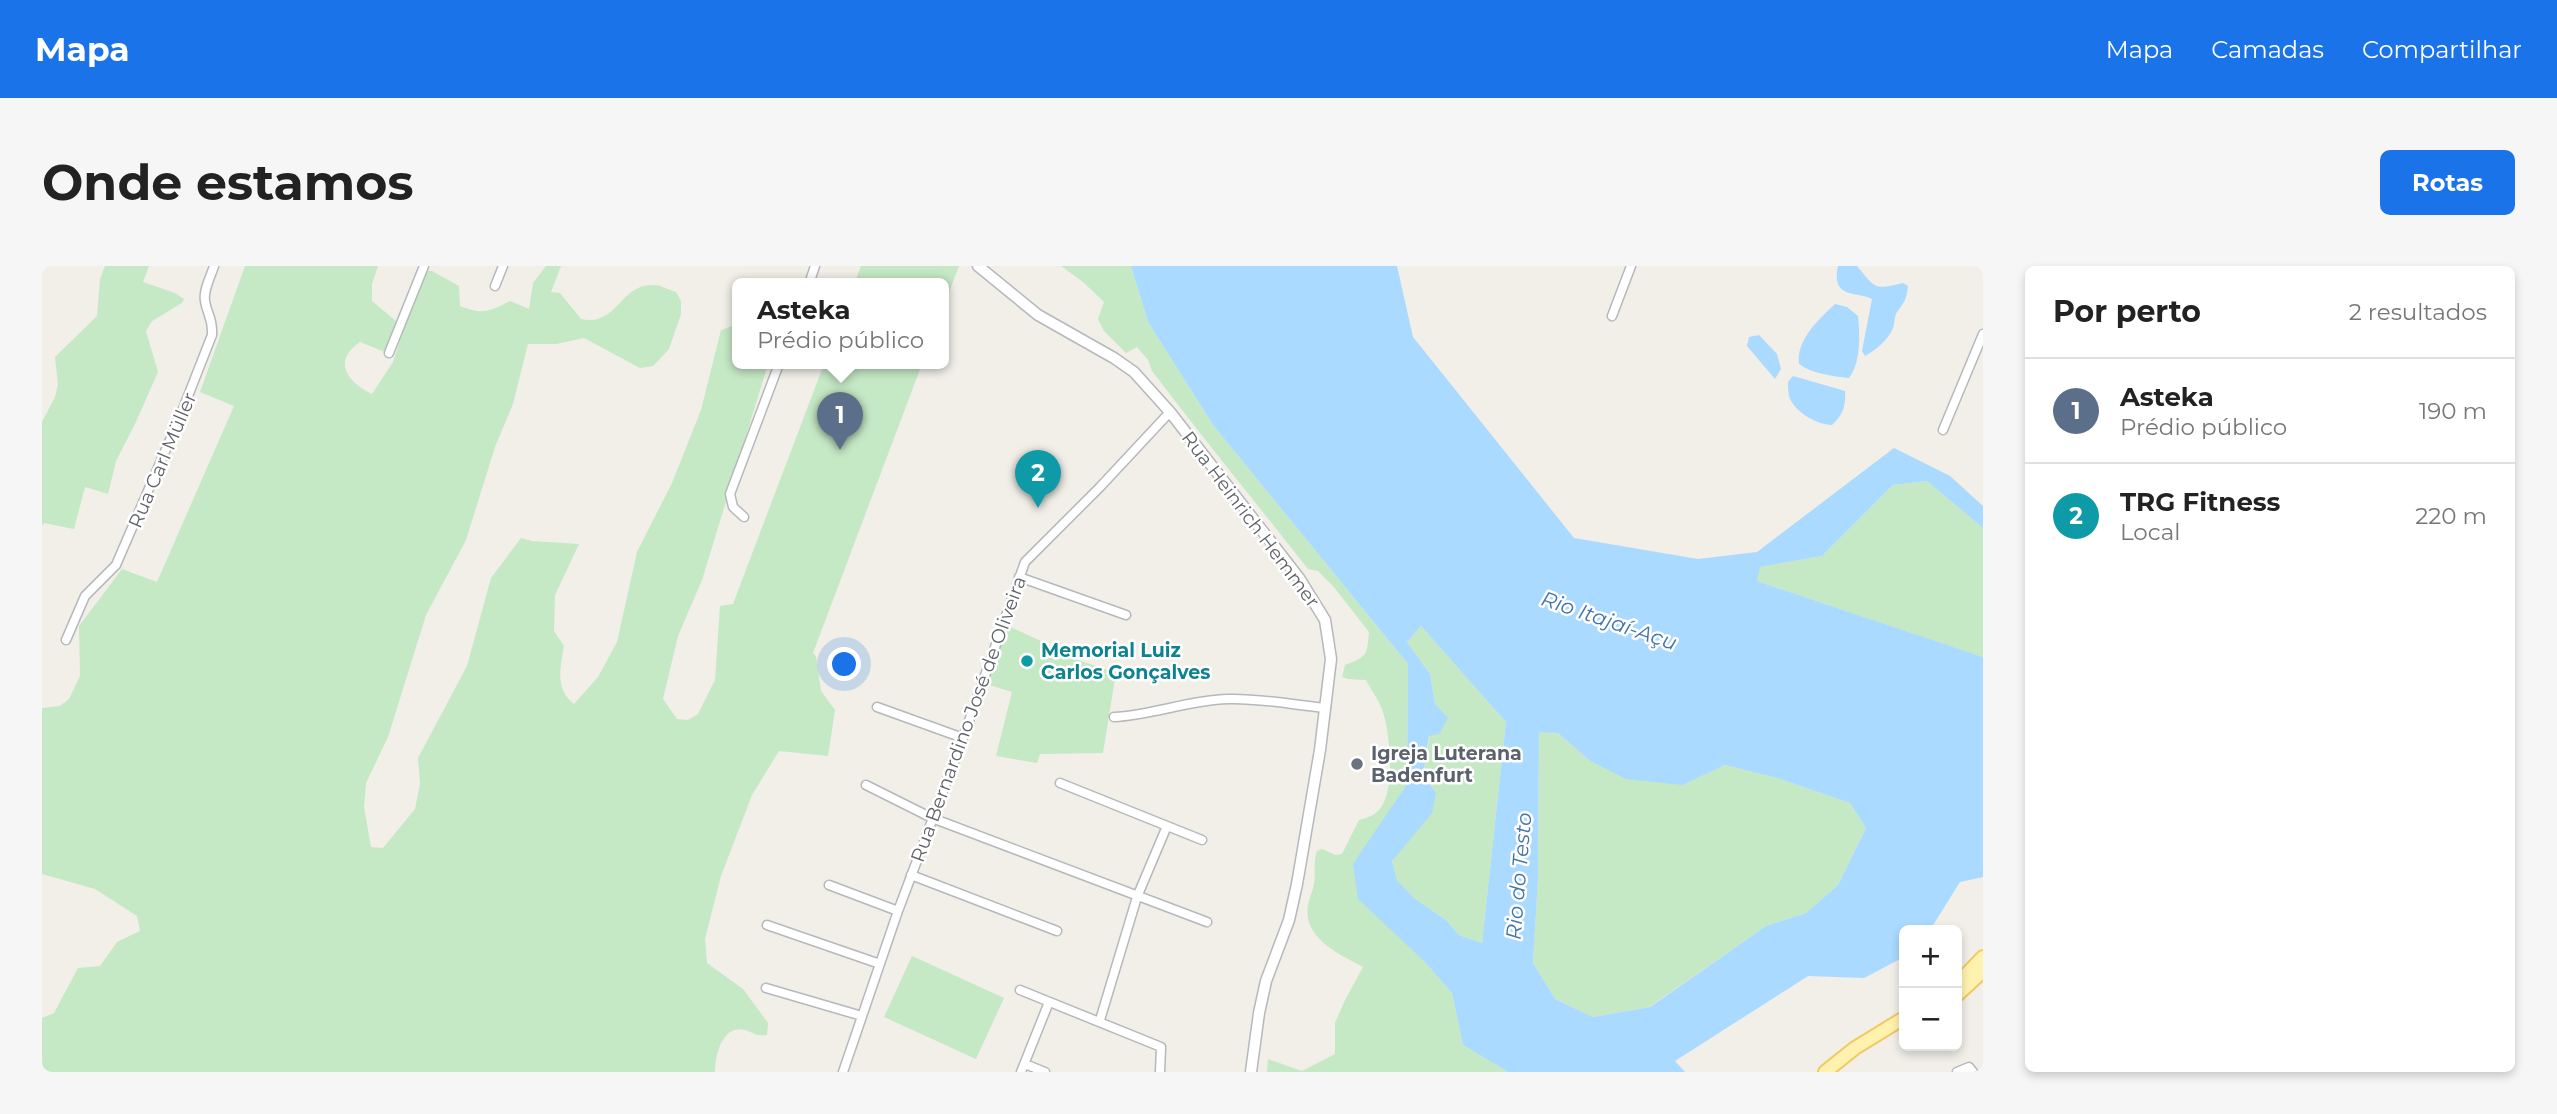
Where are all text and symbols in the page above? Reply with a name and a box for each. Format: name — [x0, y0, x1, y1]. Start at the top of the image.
text: Mapa — [35, 29, 130, 69]
text: Mapa — [2106, 35, 2173, 64]
text: Camadas — [2211, 35, 2324, 64]
text: Compartilhar — [2362, 35, 2522, 64]
button: Rotas — [2380, 150, 2515, 215]
text: Onde estamos — [42, 153, 413, 212]
popup — [732, 278, 949, 369]
text: Por perto — [2053, 293, 2201, 330]
text: Asteka — [757, 294, 851, 326]
text: 2 resultados — [2349, 298, 2487, 326]
text: Prédio público — [757, 326, 924, 354]
text: Asteka — [2120, 381, 2214, 413]
street label: Rua Carl Müller — [124, 389, 201, 531]
pin: 1 — [817, 392, 863, 450]
text: 1 — [2071, 397, 2081, 425]
text: 190 m — [2419, 397, 2487, 425]
text: Prédio público — [2120, 413, 2287, 441]
street label: Rua Heinrich Hemmer — [1177, 427, 1324, 612]
pin: 2 — [1015, 450, 1061, 508]
text: TRG Fitness — [2120, 486, 2280, 518]
text: 2 — [2069, 502, 2083, 530]
text: 220 m — [2415, 502, 2487, 530]
text: Local — [2120, 518, 2181, 546]
street label: Rua Bernardino José de Oliveira — [906, 573, 1031, 865]
water label: Rio Itajaí-Açu — [1538, 586, 1680, 655]
place label: Memorial Luiz Carlos Gonçalves — [1041, 639, 1210, 684]
your location — [827, 647, 861, 681]
marker: Memorial Luiz Carlos Gonçalves — [1019, 653, 1035, 669]
place label: Igreja Luterana Badenfurt — [1371, 742, 1522, 787]
marker: Igreja Luterana Badenfurt — [1349, 756, 1365, 772]
water label: Rio do Testo — [1500, 811, 1537, 941]
map controls — [1899, 925, 1962, 1051]
button: + — [1899, 925, 1962, 988]
button: − — [1899, 988, 1962, 1051]

